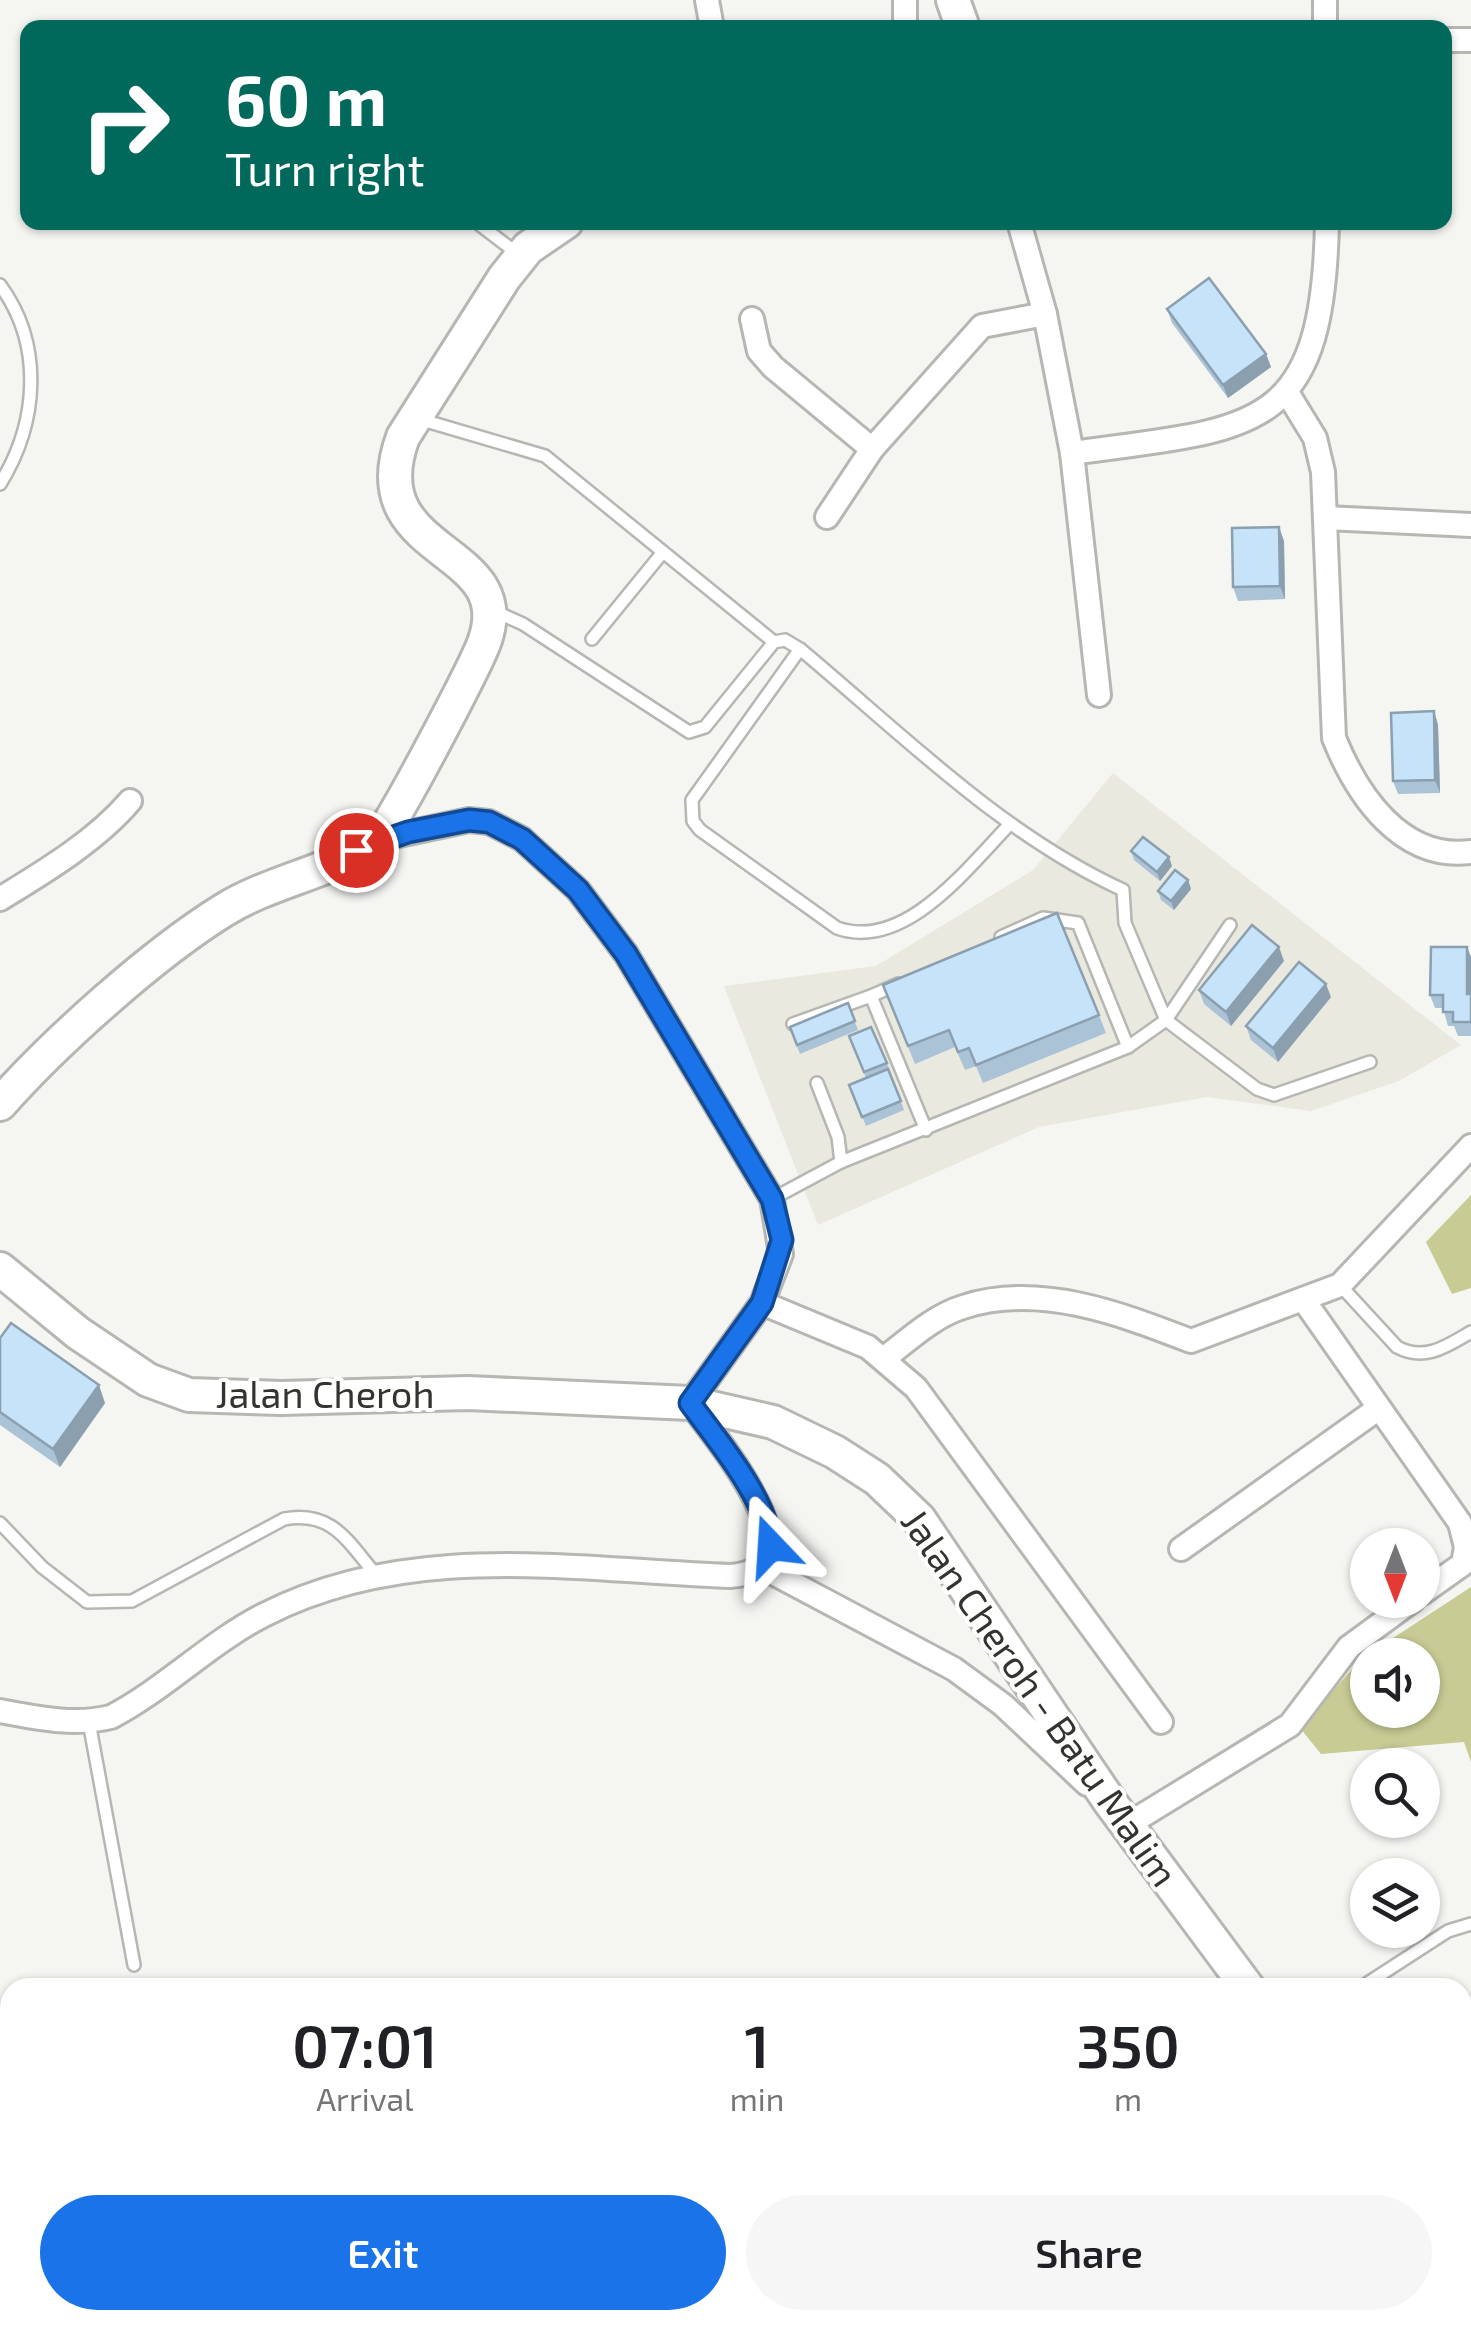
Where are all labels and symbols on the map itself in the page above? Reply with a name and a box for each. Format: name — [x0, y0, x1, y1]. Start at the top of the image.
pin — [314, 808, 399, 893]
street label: Jalan Cheroh — [215, 1370, 435, 1416]
position arrow — [719, 1494, 823, 1598]
street label: Jalan Cheroh - Batu Malim — [893, 1499, 1189, 1894]
north arrow — [1350, 1528, 1440, 1618]

